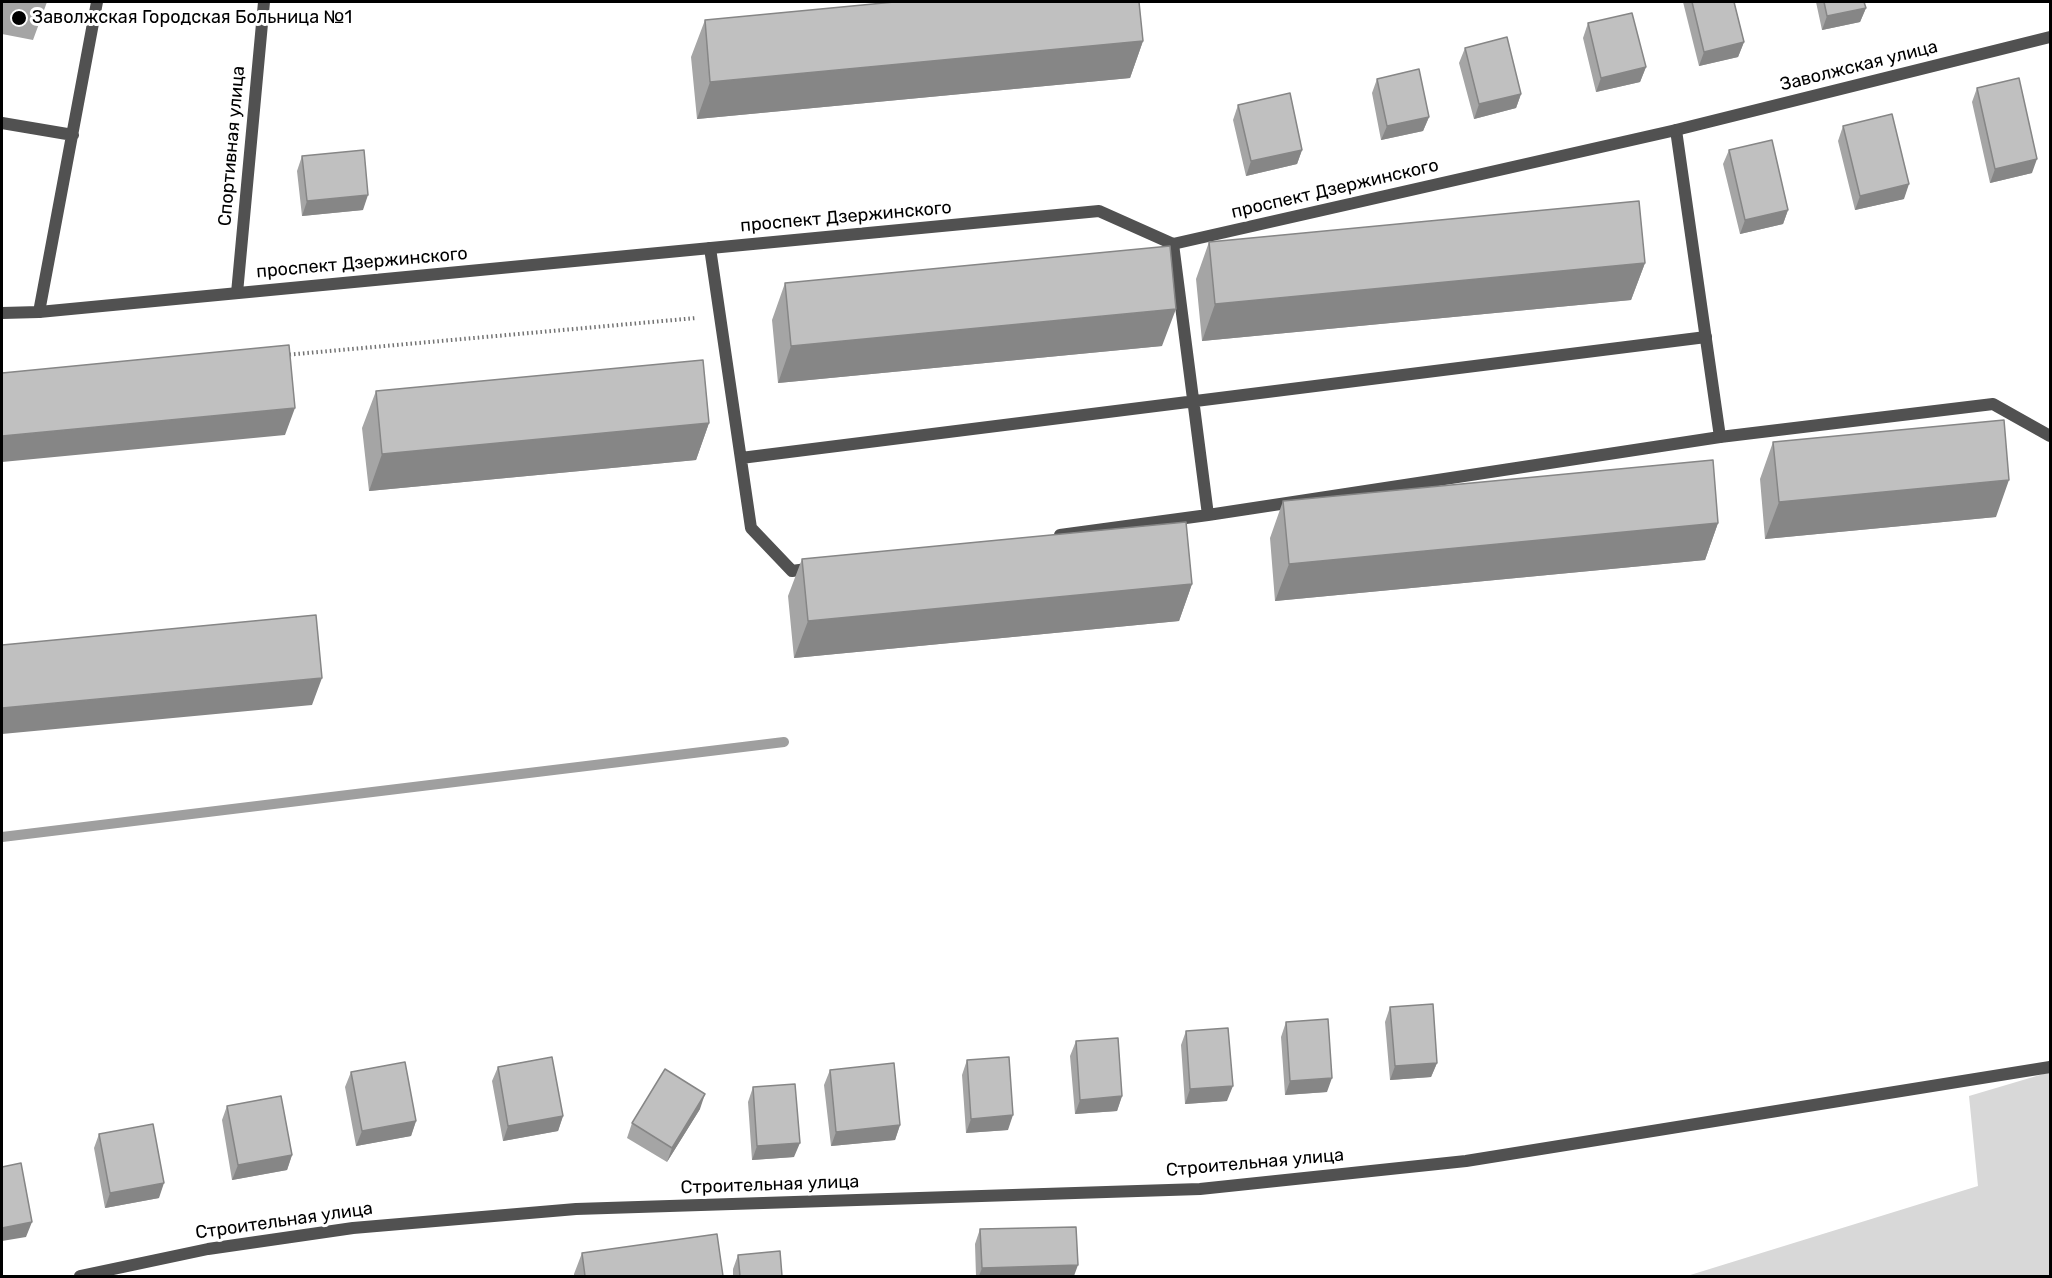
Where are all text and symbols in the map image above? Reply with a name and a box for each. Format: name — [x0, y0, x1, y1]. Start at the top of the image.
place label: Заволжская Городская Больница №1 — [32, 7, 352, 29]
marker: Заволжская Городская Больница №1 — [10, 9, 28, 27]
street label: Заволжская улица — [1778, 36, 1940, 96]
street label: Спортивная улица — [214, 65, 250, 227]
street label: проспект Дзержинского — [1229, 155, 1441, 223]
street label: проспект Дзержинского — [739, 197, 953, 237]
street label: проспект Дзержинского — [255, 243, 469, 283]
street label: Строительная улица — [1165, 1144, 1345, 1182]
street label: Строительная улица — [680, 1171, 860, 1199]
street label: Строительная улица — [194, 1198, 374, 1244]

